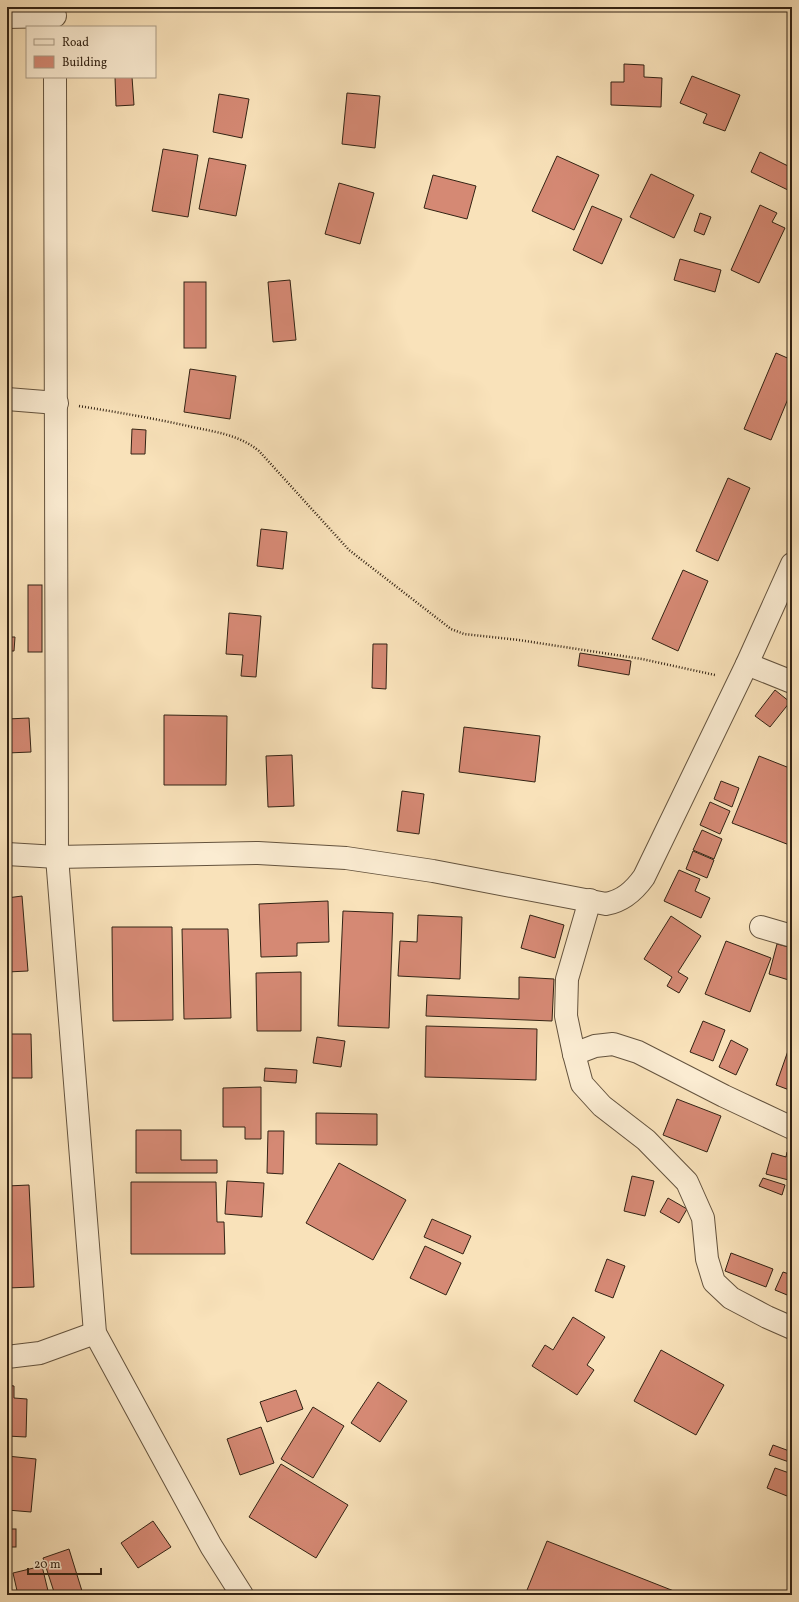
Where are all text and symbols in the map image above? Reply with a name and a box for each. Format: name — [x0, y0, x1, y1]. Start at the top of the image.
legend — [26, 26, 156, 78]
text: Road — [62, 35, 89, 51]
text: Building — [62, 55, 107, 71]
scale bar — [28, 1550, 101, 1576]
text: 20 m — [34, 1557, 61, 1573]

